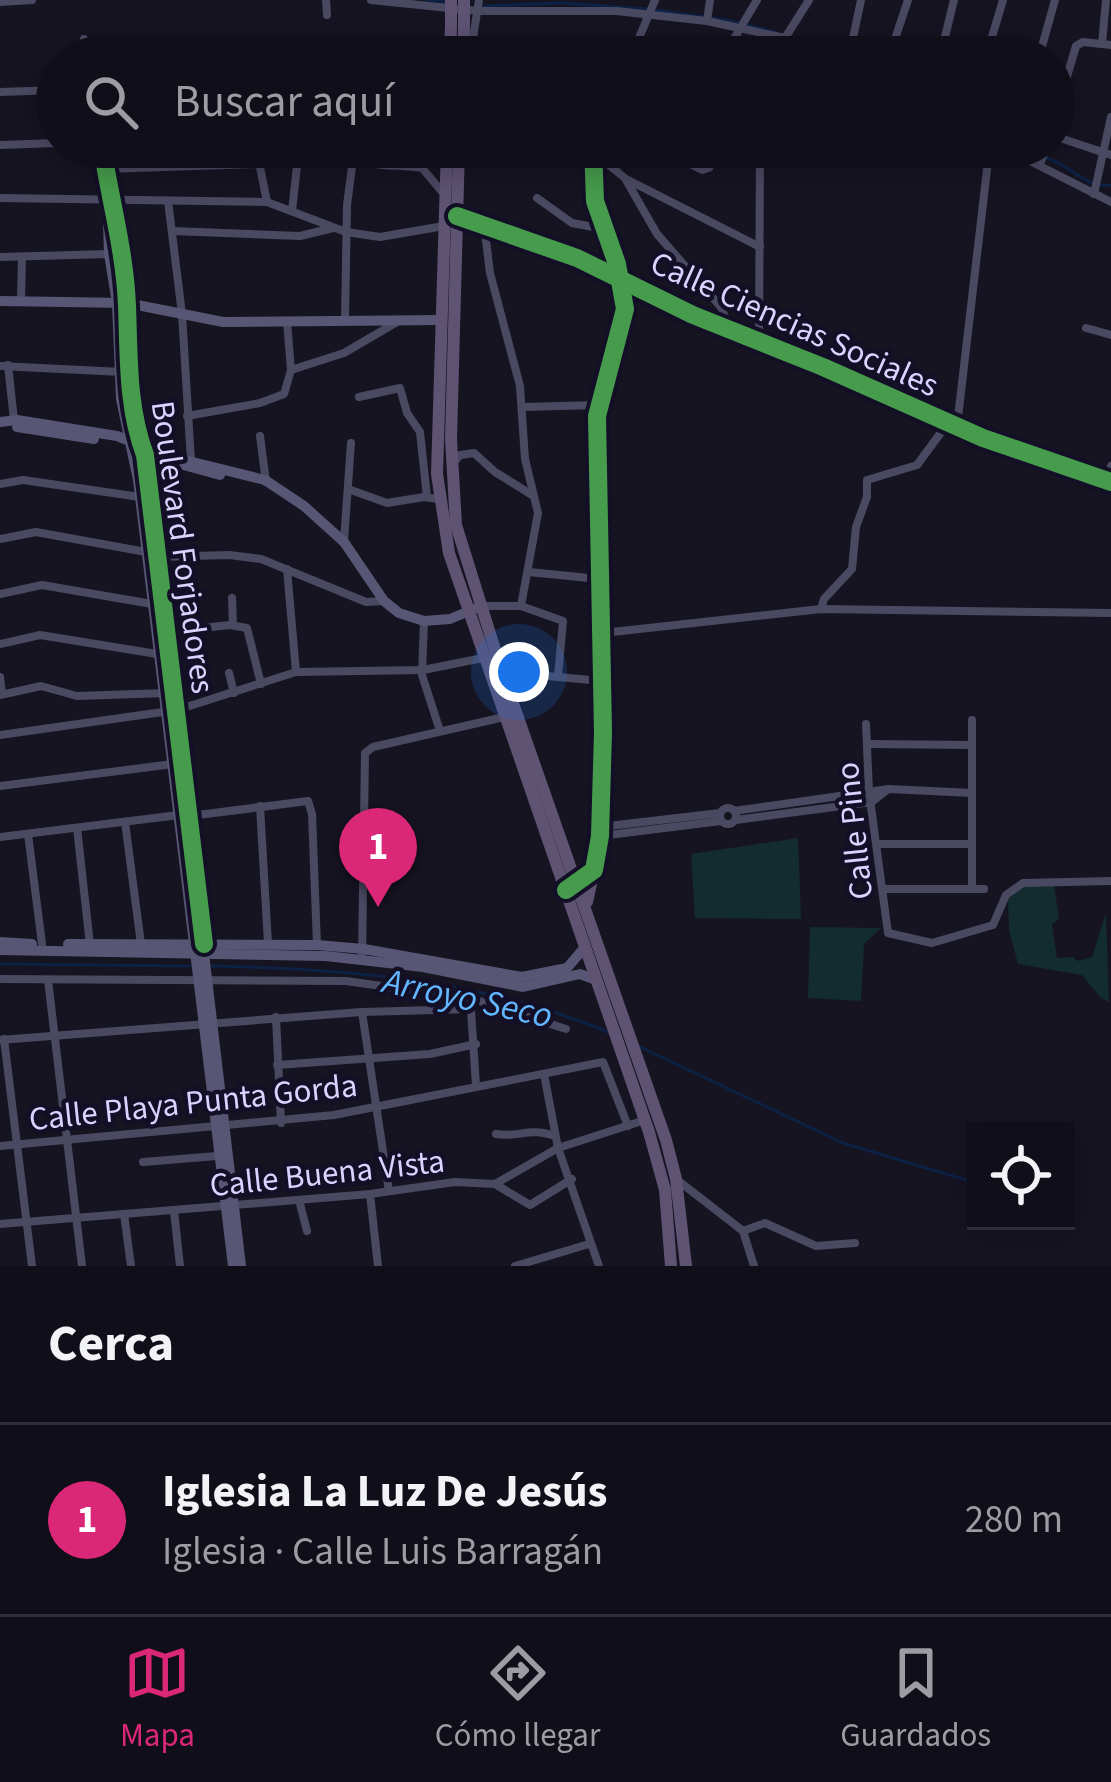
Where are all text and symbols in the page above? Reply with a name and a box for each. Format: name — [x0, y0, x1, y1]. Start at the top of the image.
search box — [36, 36, 1075, 168]
icon: search — [78, 69, 144, 135]
text: Buscar aquí — [174, 70, 394, 134]
street label: Calle Ciencias Sociales — [643, 240, 946, 409]
street label: Boulevard Forjadores — [139, 398, 226, 697]
your location — [489, 642, 549, 702]
street label: Calle Pino — [824, 760, 885, 902]
pin: 1 — [339, 808, 417, 907]
water label: Arroyo Seco — [376, 955, 557, 1041]
street label: Calle Playa Punta Gorda — [27, 1062, 360, 1143]
map controls — [967, 1122, 1075, 1230]
button: locate — [967, 1122, 1075, 1230]
street label: Calle Buena Vista — [208, 1138, 447, 1209]
text: Cerca — [48, 1308, 174, 1380]
text: Iglesia La Luz De Jesús — [162, 1460, 608, 1524]
text: 1 — [77, 1492, 97, 1548]
text: 280 m — [965, 1492, 1063, 1548]
text: Iglesia · Calle Luis Barragán — [162, 1524, 603, 1580]
tab: Mapa — [120, 1640, 195, 1759]
tab: Cómo llegar — [435, 1640, 600, 1759]
tab: Guardados — [840, 1640, 991, 1759]

